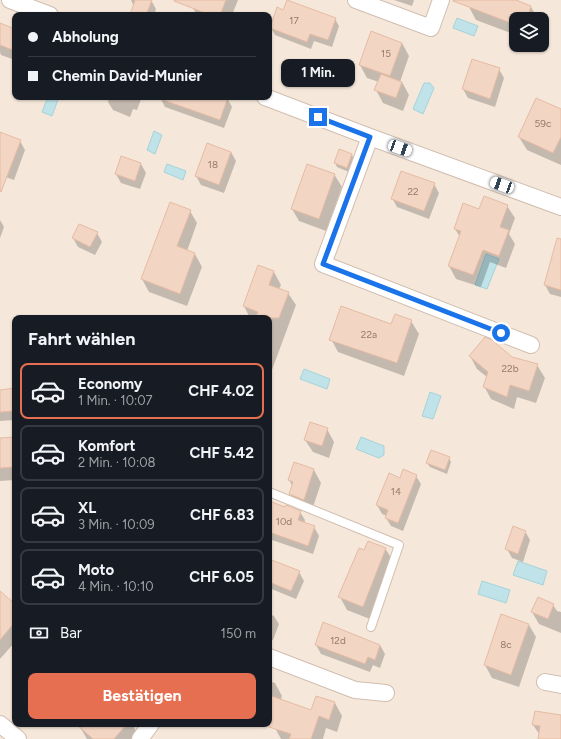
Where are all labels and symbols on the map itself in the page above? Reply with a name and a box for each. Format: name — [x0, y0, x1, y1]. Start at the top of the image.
house number: 17 — [289, 14, 299, 27]
house number: 15 — [381, 47, 391, 60]
callout: 1 Min. — [281, 59, 355, 87]
route end — [309, 108, 327, 126]
house number: 59c — [535, 117, 552, 130]
car — [387, 138, 413, 158]
house number: 18 — [208, 158, 218, 171]
car — [489, 175, 515, 195]
house number: 22 — [407, 185, 419, 198]
route start — [492, 324, 510, 342]
house number: 22a — [361, 328, 377, 341]
house number: 22b — [501, 362, 519, 375]
house number: 14 — [391, 485, 401, 498]
house number: 10d — [276, 515, 292, 528]
house number: 12d — [330, 634, 346, 647]
house number: 8c — [500, 638, 512, 651]

